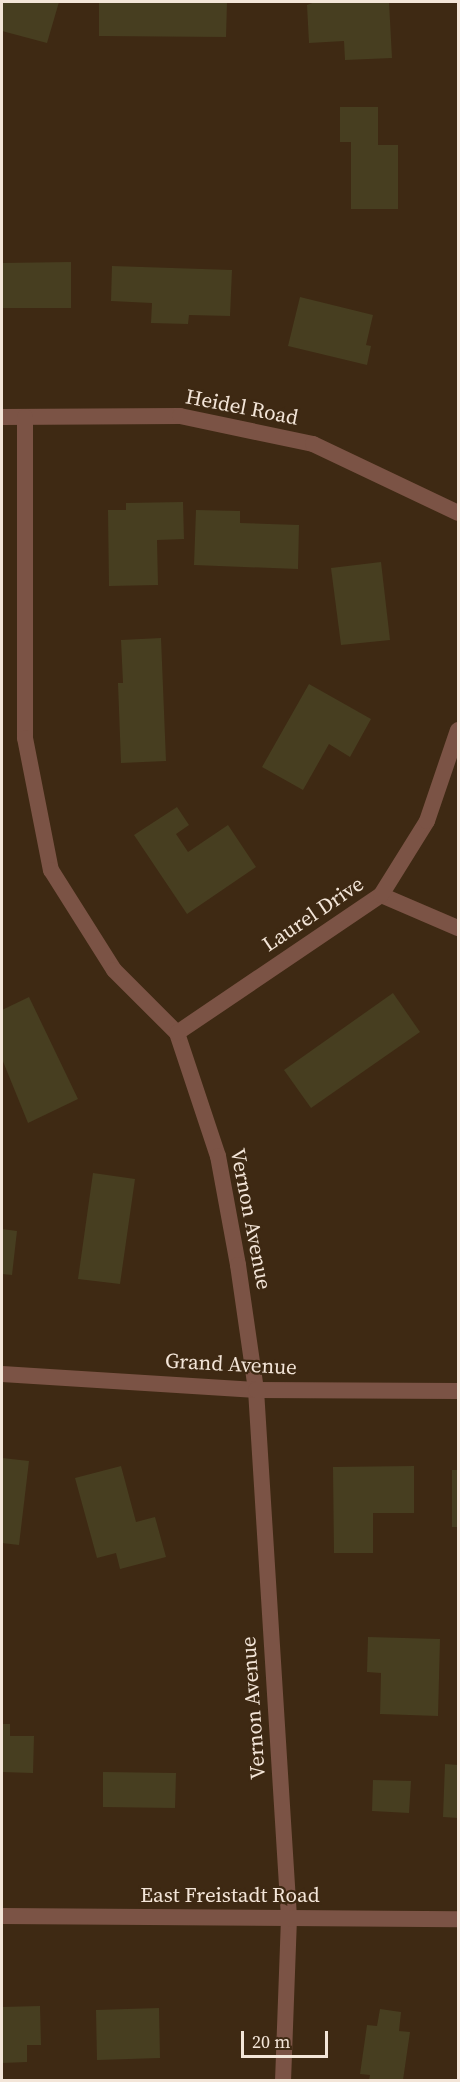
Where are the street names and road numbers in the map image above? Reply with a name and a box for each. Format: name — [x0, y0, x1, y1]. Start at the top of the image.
street label: Heidel Road — [184, 384, 300, 430]
street label: Laurel Drive — [258, 871, 368, 957]
street label: Vernon Avenue — [225, 1146, 277, 1292]
street label: Grand Avenue — [164, 1348, 298, 1380]
street label: Vernon Avenue — [235, 1636, 271, 1780]
street label: East Freistadt Road — [140, 1882, 320, 1908]

